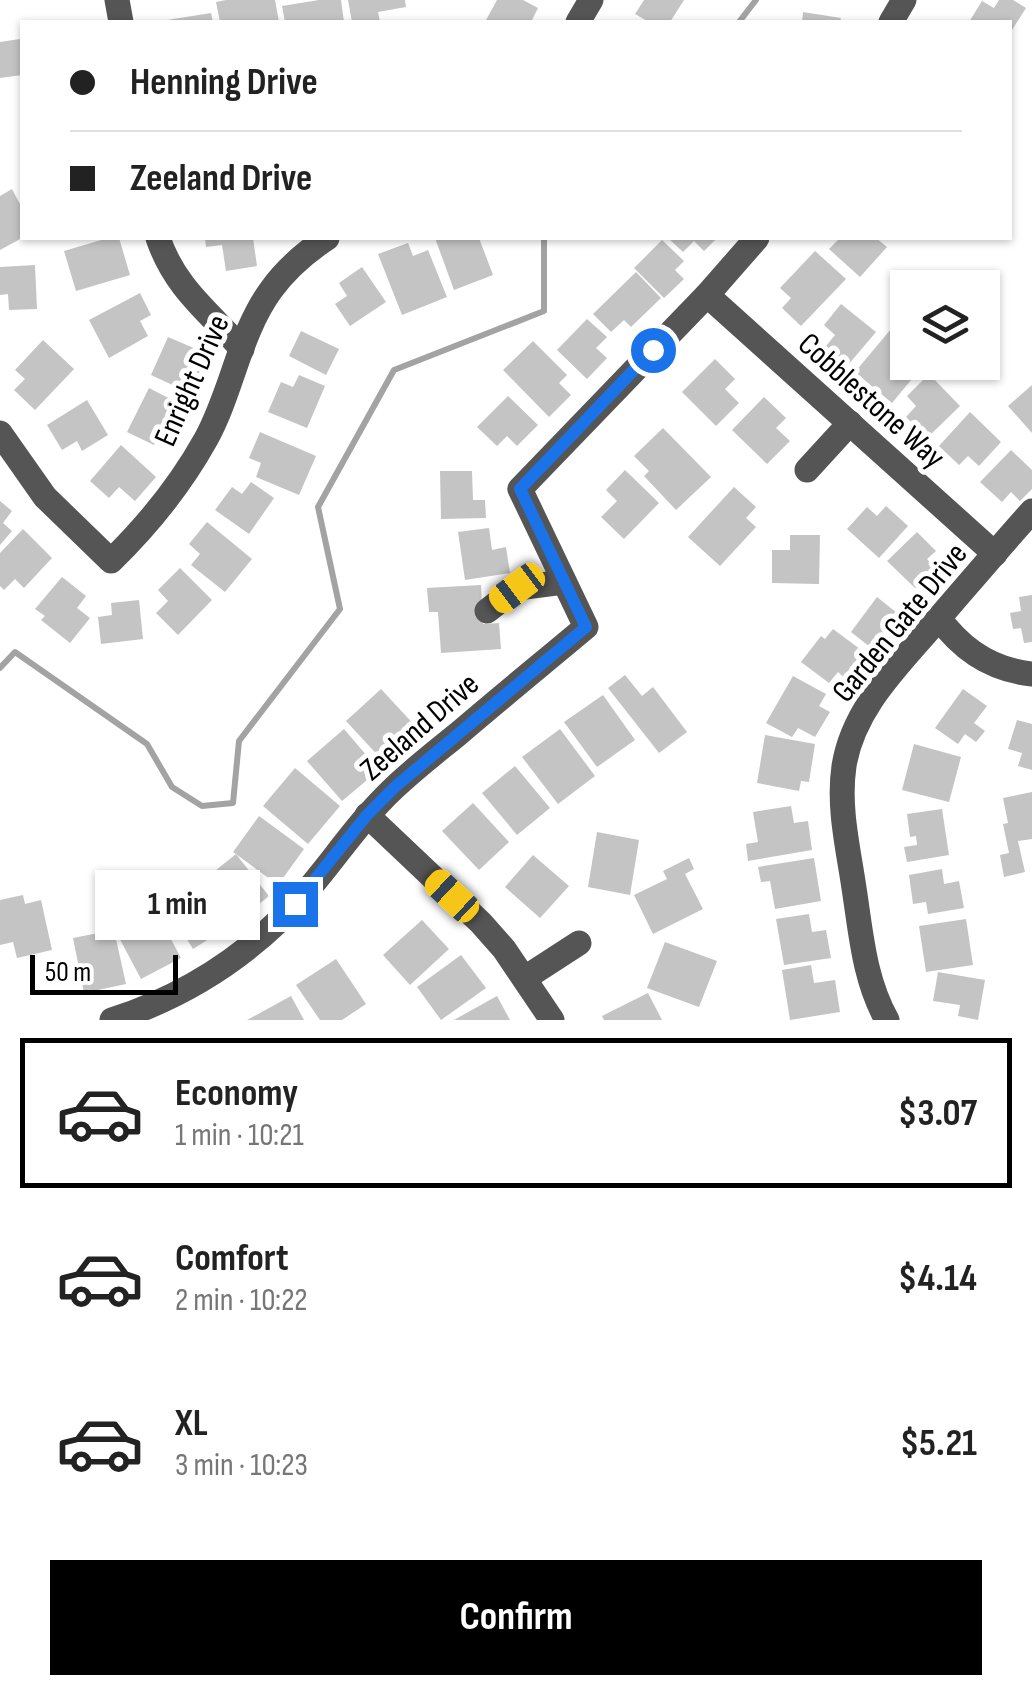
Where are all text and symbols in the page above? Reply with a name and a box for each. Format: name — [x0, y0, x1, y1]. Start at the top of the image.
text: Henning Drive — [130, 60, 318, 105]
text: Zeeland Drive — [130, 156, 312, 201]
map controls — [890, 270, 1000, 380]
button: layers — [890, 270, 1000, 380]
street label: Enright Drive — [146, 309, 239, 452]
street label: Cobblestone Way — [789, 325, 953, 477]
route start — [631, 328, 676, 373]
street label: Garden Gate Drive — [824, 536, 976, 710]
car — [484, 558, 550, 618]
street label: Zeeland Drive — [353, 665, 487, 789]
car — [420, 865, 484, 927]
callout: 1 min — [95, 869, 260, 939]
route end — [273, 882, 318, 927]
text: 1 min — [148, 885, 207, 924]
scale bar — [30, 950, 178, 994]
text: 50 m — [45, 956, 91, 989]
icon: car — [55, 1068, 145, 1158]
text: Economy — [175, 1071, 298, 1116]
text: $3.07 — [898, 1091, 977, 1136]
text: 1 min · 10:21 — [175, 1116, 304, 1155]
icon: car — [55, 1233, 145, 1323]
text: Comfort — [175, 1236, 289, 1281]
text: $4.14 — [898, 1256, 977, 1301]
text: 2 min · 10:22 — [175, 1281, 308, 1320]
icon: car — [55, 1398, 145, 1488]
text: XL — [175, 1401, 208, 1446]
text: $5.21 — [900, 1421, 977, 1466]
text: 3 min · 10:23 — [175, 1446, 308, 1485]
button: Confirm — [50, 1560, 982, 1675]

